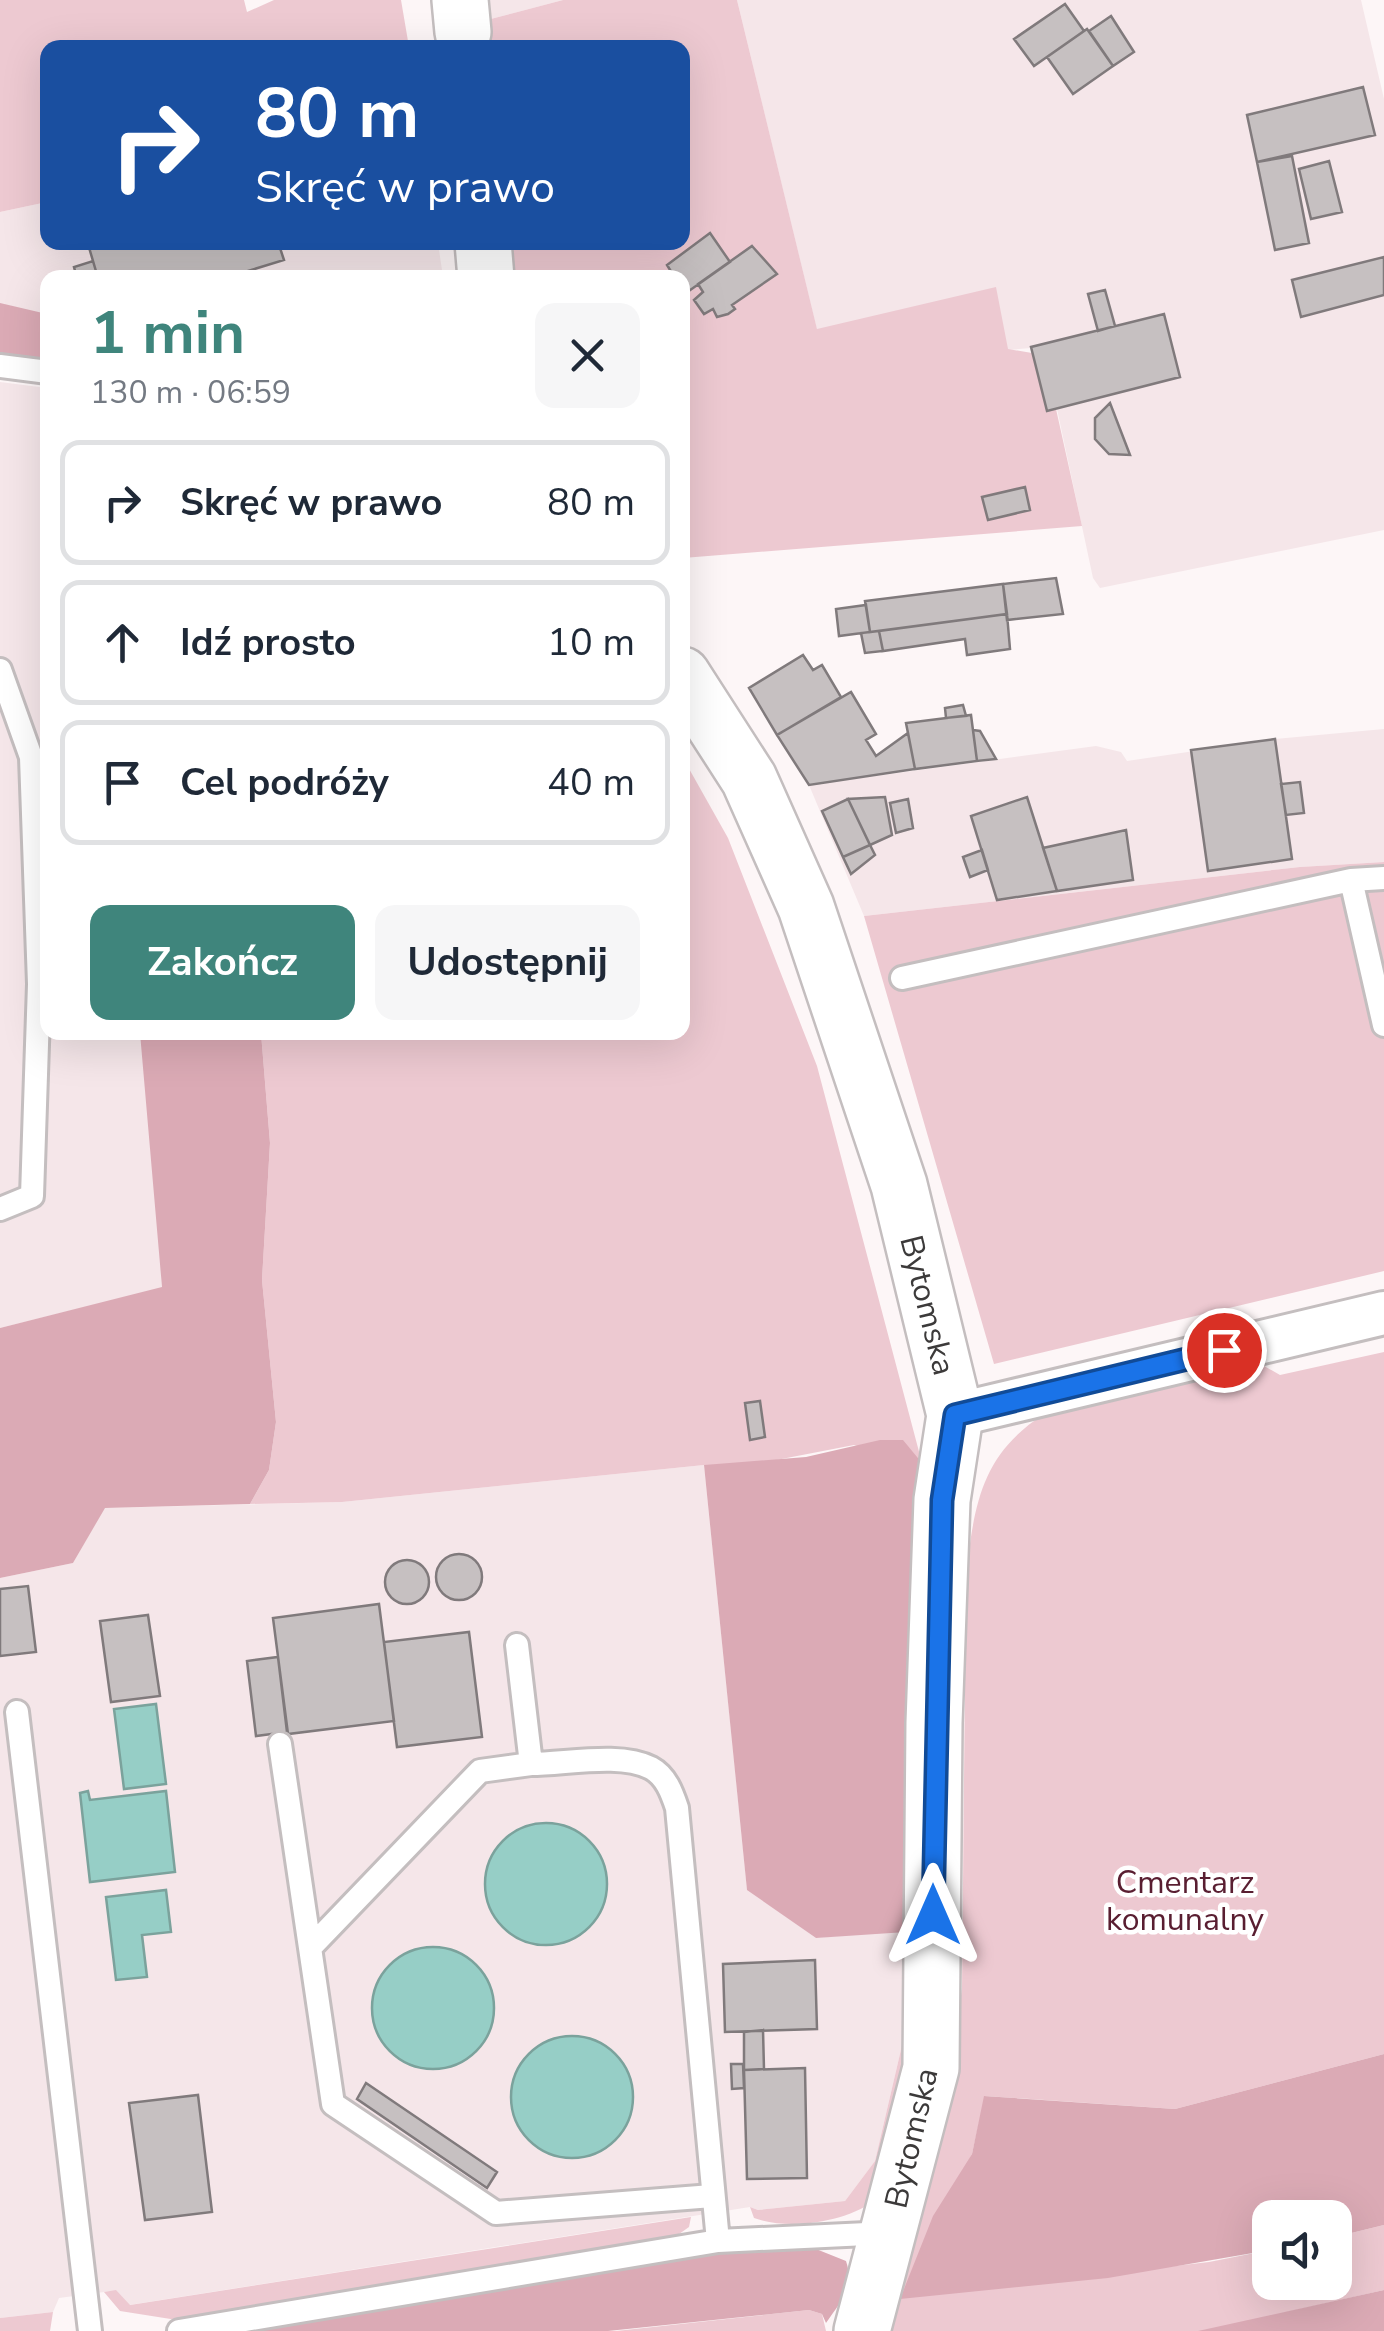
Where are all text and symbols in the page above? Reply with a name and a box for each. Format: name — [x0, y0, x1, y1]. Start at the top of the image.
text: 80 m — [255, 66, 419, 162]
icon: right — [90, 80, 220, 210]
text: Skręć w prawo — [255, 157, 555, 218]
text: 1 min — [90, 292, 245, 374]
button: close — [535, 303, 640, 408]
text: 130 m · 06:59 — [90, 371, 291, 414]
icon: right — [95, 475, 150, 530]
text: Skręć w prawo — [180, 477, 442, 528]
text: 80 m — [547, 477, 635, 528]
icon: ahead — [95, 615, 150, 670]
text: Idź prosto — [180, 617, 356, 668]
text: 10 m — [547, 617, 635, 668]
icon: arrive — [95, 755, 150, 810]
text: Cel podróży — [180, 757, 389, 808]
text: 40 m — [547, 757, 635, 808]
button: Zakończ — [90, 905, 355, 1020]
button: Udostępnij — [375, 905, 640, 1020]
street label: Bytomska — [889, 1231, 966, 1380]
pin — [1182, 1308, 1267, 1393]
icon: arrive — [1197, 1323, 1252, 1378]
park label: Cmentarz komunalny — [1106, 1861, 1264, 1941]
position arrow — [881, 1863, 985, 1967]
street label: Bytomska — [874, 2064, 948, 2213]
map controls — [1252, 2200, 1352, 2300]
button: sound — [1252, 2200, 1352, 2300]

